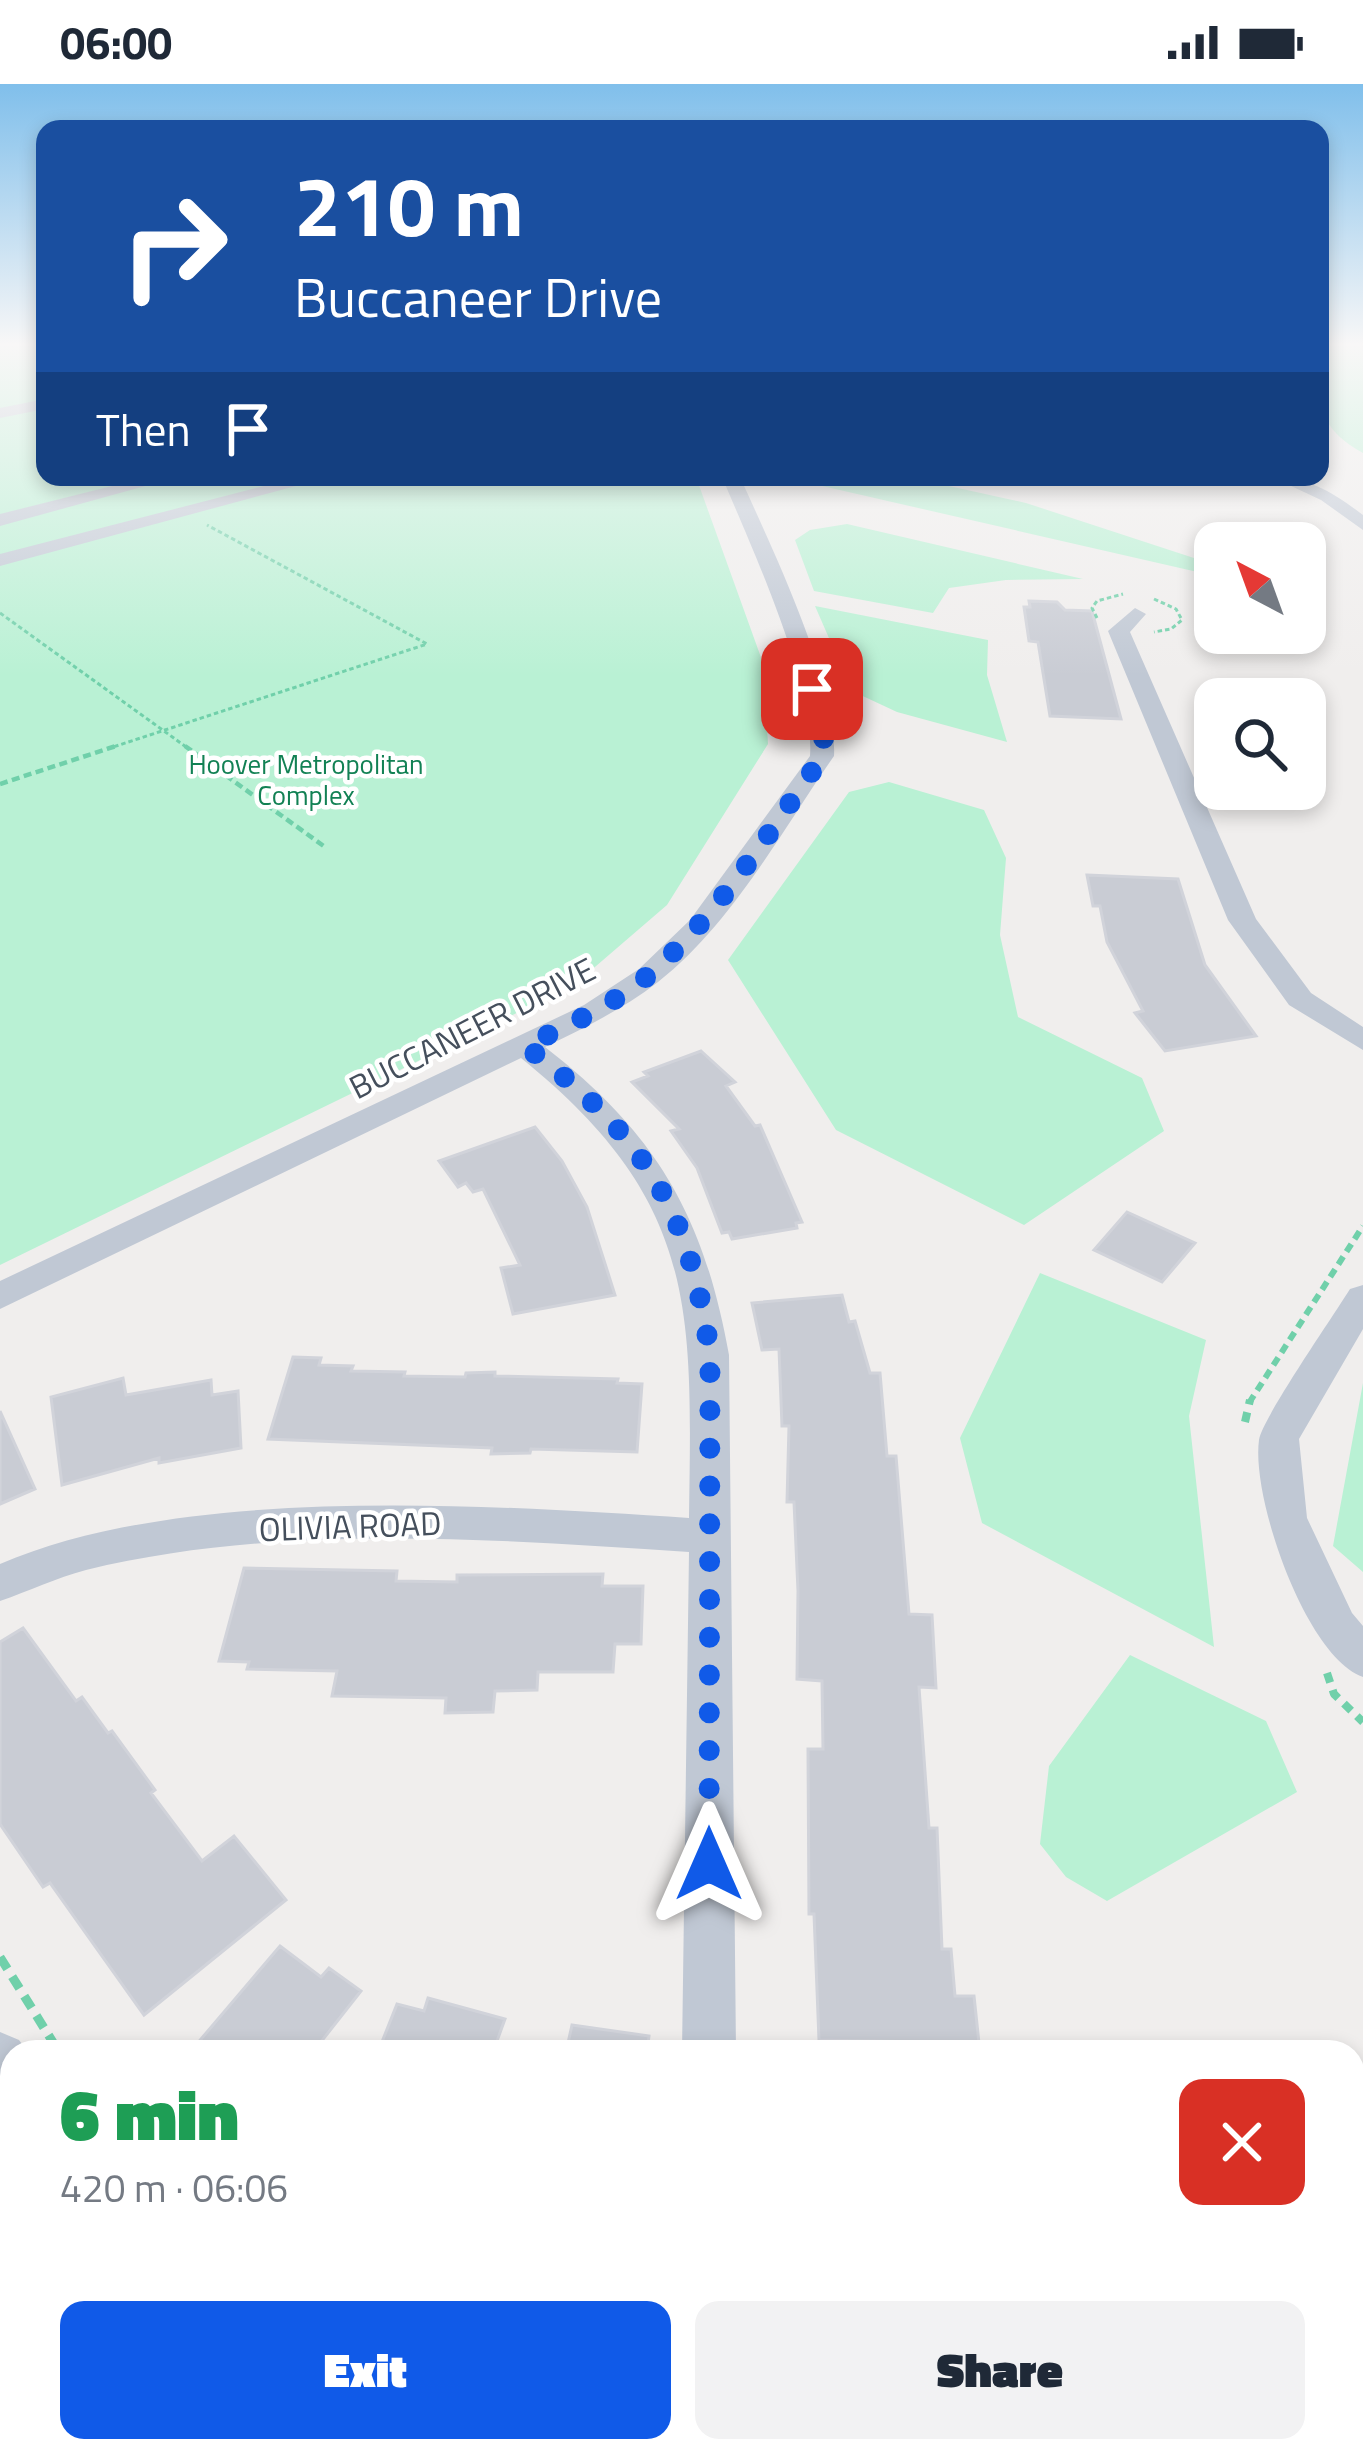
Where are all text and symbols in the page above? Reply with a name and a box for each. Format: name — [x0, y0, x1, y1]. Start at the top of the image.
text: 06:00 — [60, 8, 172, 76]
text: 210 m — [294, 141, 524, 269]
icon: right — [96, 168, 252, 324]
text: Buccaneer Drive — [294, 256, 662, 338]
text: Then — [96, 395, 191, 463]
icon: arrive — [215, 396, 281, 462]
north arrow — [1194, 522, 1326, 654]
map controls — [1194, 522, 1326, 810]
pin — [761, 638, 863, 740]
icon: arrive — [779, 656, 845, 722]
button: search — [1194, 678, 1326, 810]
park label: Hoover Metropolitan Complex — [188, 743, 424, 815]
street label: BUCCANEER DRIVE — [340, 944, 604, 1112]
street label: OLIVIA ROAD — [258, 1498, 442, 1554]
position arrow — [646, 1801, 772, 1927]
text: 6 min — [60, 2058, 239, 2168]
button: close — [1179, 2079, 1305, 2205]
text: 420 m · 06:06 — [60, 2158, 288, 2217]
button: Exit — [60, 2301, 671, 2439]
button: Share — [695, 2301, 1305, 2439]

